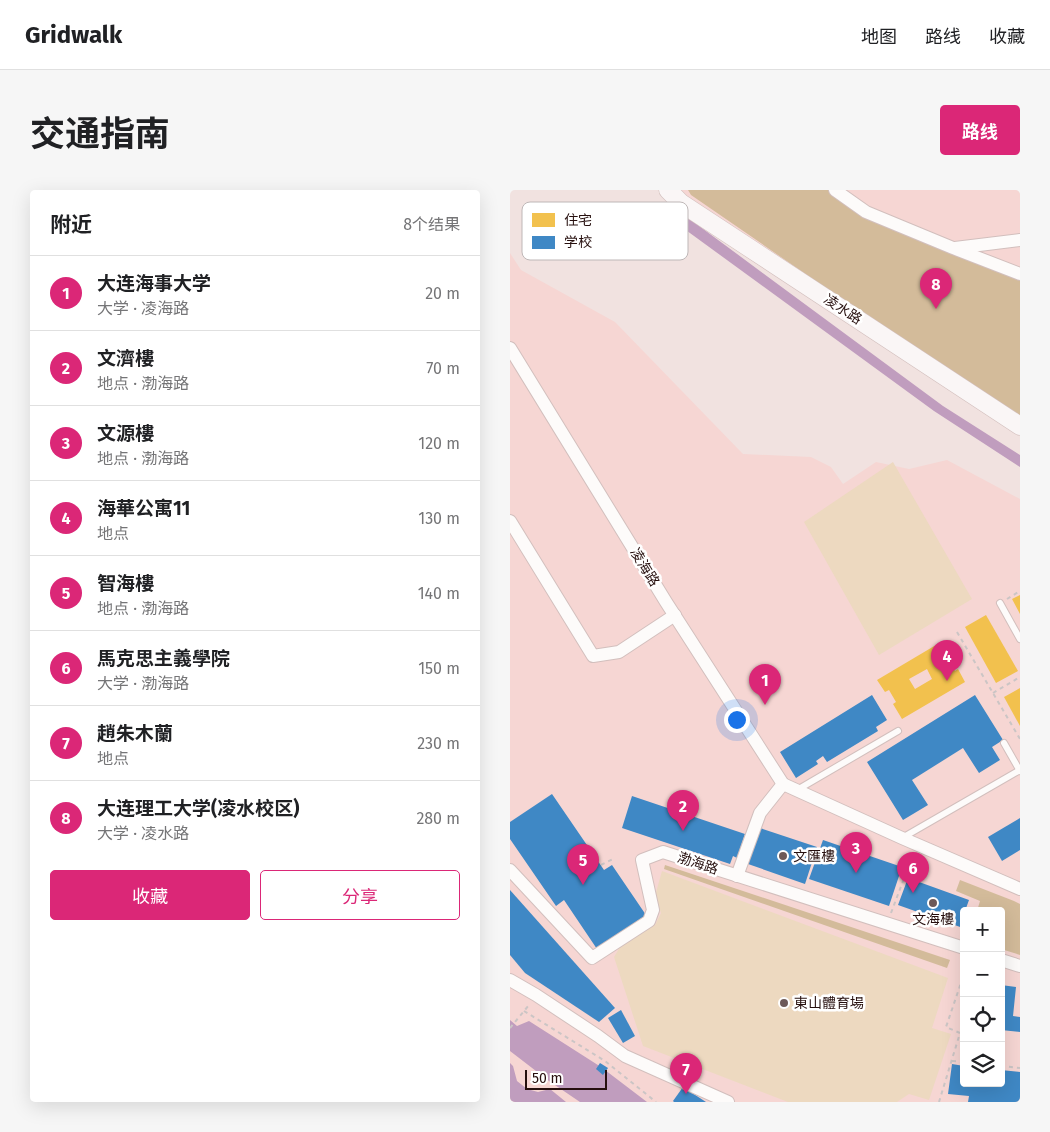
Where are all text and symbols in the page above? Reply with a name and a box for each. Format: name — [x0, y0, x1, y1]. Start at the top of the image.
text: Gridwalk — [25, 21, 122, 49]
text: 地图 — [861, 26, 897, 48]
text: 路线 — [925, 26, 961, 48]
text: 收藏 — [989, 26, 1025, 48]
button: 路线 — [940, 105, 1020, 155]
text: 交通指南 — [30, 113, 170, 155]
legend — [522, 202, 688, 260]
text: 附近 — [50, 212, 92, 238]
text: 住宅 — [564, 212, 592, 229]
text: 8个结果 — [403, 215, 460, 234]
text: 学校 — [564, 234, 592, 251]
pin: 8 — [920, 268, 952, 309]
text: 大连海事大学 — [97, 272, 211, 295]
text: 1 — [62, 284, 70, 303]
text: 20 m — [425, 284, 460, 303]
street label: 凌水路 — [820, 291, 865, 328]
text: 大学 · 凌海路 — [97, 299, 189, 318]
text: 文濟樓 — [97, 347, 154, 370]
text: 2 — [62, 359, 70, 378]
text: 70 m — [426, 359, 460, 378]
text: 地点 · 渤海路 — [97, 374, 189, 393]
text: 文源樓 — [97, 422, 154, 445]
text: 3 — [62, 434, 70, 453]
text: 120 m — [418, 434, 460, 453]
text: 地点 · 渤海路 — [97, 449, 189, 468]
text: 海華公寓11 — [97, 497, 190, 520]
text: 4 — [61, 509, 71, 528]
text: 130 m — [418, 509, 460, 528]
text: 地点 — [97, 524, 129, 543]
street label: 凌海路 — [626, 545, 663, 590]
text: 智海樓 — [97, 572, 154, 595]
text: 5 — [62, 584, 70, 603]
text: 140 m — [418, 584, 460, 603]
text: 地点 · 渤海路 — [97, 599, 189, 618]
pin: 4 — [931, 640, 963, 681]
text: 馬克思主義學院 — [97, 647, 230, 670]
text: 6 — [61, 659, 71, 678]
text: 150 m — [418, 659, 460, 678]
pin: 1 — [749, 664, 781, 705]
text: 大学 · 渤海路 — [97, 674, 189, 693]
your location — [724, 707, 750, 733]
text: 趙朱木蘭 — [97, 722, 173, 745]
text: 7 — [62, 734, 70, 753]
text: 230 m — [417, 734, 460, 753]
text: 地点 — [97, 749, 129, 768]
pin: 2 — [667, 790, 699, 831]
text: 大连理工大学(凌水校区) — [97, 797, 299, 820]
text: 8 — [61, 809, 71, 828]
text: 280 m — [416, 809, 460, 828]
text: 大学 · 凌水路 — [97, 824, 189, 843]
pin: 3 — [840, 832, 872, 873]
pin: 5 — [567, 844, 599, 885]
place label: 文匯樓 — [793, 848, 835, 865]
street label: 渤海路 — [675, 849, 720, 878]
marker: 文匯樓 — [777, 850, 789, 862]
pin: 6 — [897, 852, 929, 893]
button: 收藏 — [50, 870, 250, 920]
button: 分享 — [260, 870, 460, 920]
marker: 文海樓 — [927, 897, 939, 909]
map controls — [960, 907, 1005, 1087]
button: + — [960, 907, 1005, 952]
place label: 文海樓 — [912, 911, 954, 928]
button: − — [960, 952, 1005, 997]
place label: 東山體育場 — [794, 995, 864, 1012]
marker: 東山體育場 — [778, 997, 790, 1009]
button: locate — [960, 997, 1005, 1042]
button: layers — [960, 1042, 1005, 1087]
pin: 7 — [670, 1053, 702, 1094]
scale bar — [525, 1067, 608, 1090]
text: 50 m — [532, 1070, 563, 1087]

